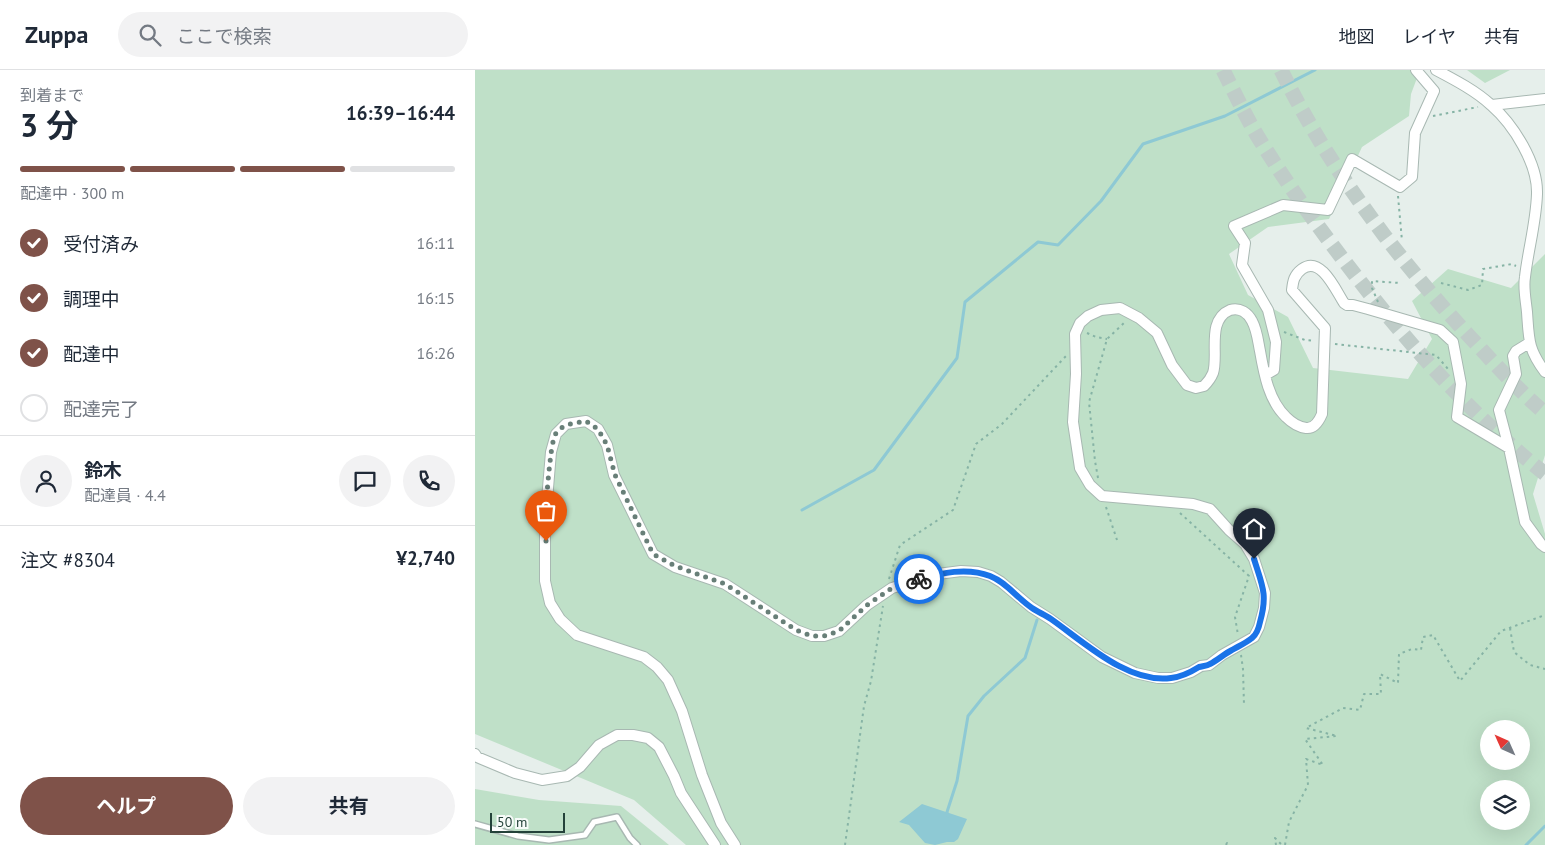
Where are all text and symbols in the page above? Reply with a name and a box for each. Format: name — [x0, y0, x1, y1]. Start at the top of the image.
search box — [118, 12, 468, 57]
text: Zuppa — [25, 19, 88, 50]
icon: search — [136, 21, 164, 49]
text: ここで検索 — [176, 24, 271, 48]
text: 地図 — [1339, 25, 1375, 48]
text: レイヤ — [1403, 25, 1456, 48]
text: 共有 — [1484, 25, 1520, 48]
text: 到着まで — [20, 85, 84, 105]
text: 16:39–16:44 — [346, 101, 455, 125]
text: 3 分 — [20, 104, 78, 146]
text: 配達中 · 300 m — [20, 183, 124, 203]
icon: check — [20, 229, 48, 257]
text: 受付済み — [63, 232, 139, 256]
text: 16:11 — [417, 233, 455, 253]
icon: check — [20, 284, 48, 312]
text: 調理中 — [63, 287, 120, 311]
text: 16:15 — [417, 288, 455, 308]
icon: check — [20, 339, 48, 367]
text: 配達中 — [63, 342, 120, 366]
text: 16:26 — [417, 343, 455, 363]
text: 配達完了 — [63, 397, 139, 421]
button: person — [20, 455, 72, 507]
button: chat — [339, 455, 391, 507]
button: phone — [403, 455, 455, 507]
text: 鈴木 — [84, 458, 122, 482]
text: 配達員 · 4.4 — [84, 485, 166, 505]
pin — [525, 490, 567, 541]
icon: bag — [532, 497, 560, 525]
pin — [1233, 508, 1275, 559]
icon: home — [1240, 515, 1268, 543]
text: ¥2,740 — [396, 546, 455, 570]
text: 注文 #8304 — [20, 548, 115, 572]
courier — [894, 554, 944, 604]
icon: bike — [905, 565, 933, 593]
north arrow — [1480, 720, 1530, 770]
map controls — [1480, 720, 1530, 830]
button: ヘルプ — [20, 777, 233, 835]
button: 共有 — [243, 777, 455, 835]
button: layers — [1480, 780, 1530, 830]
scale bar — [490, 810, 565, 833]
text: 50 m — [497, 813, 527, 831]

